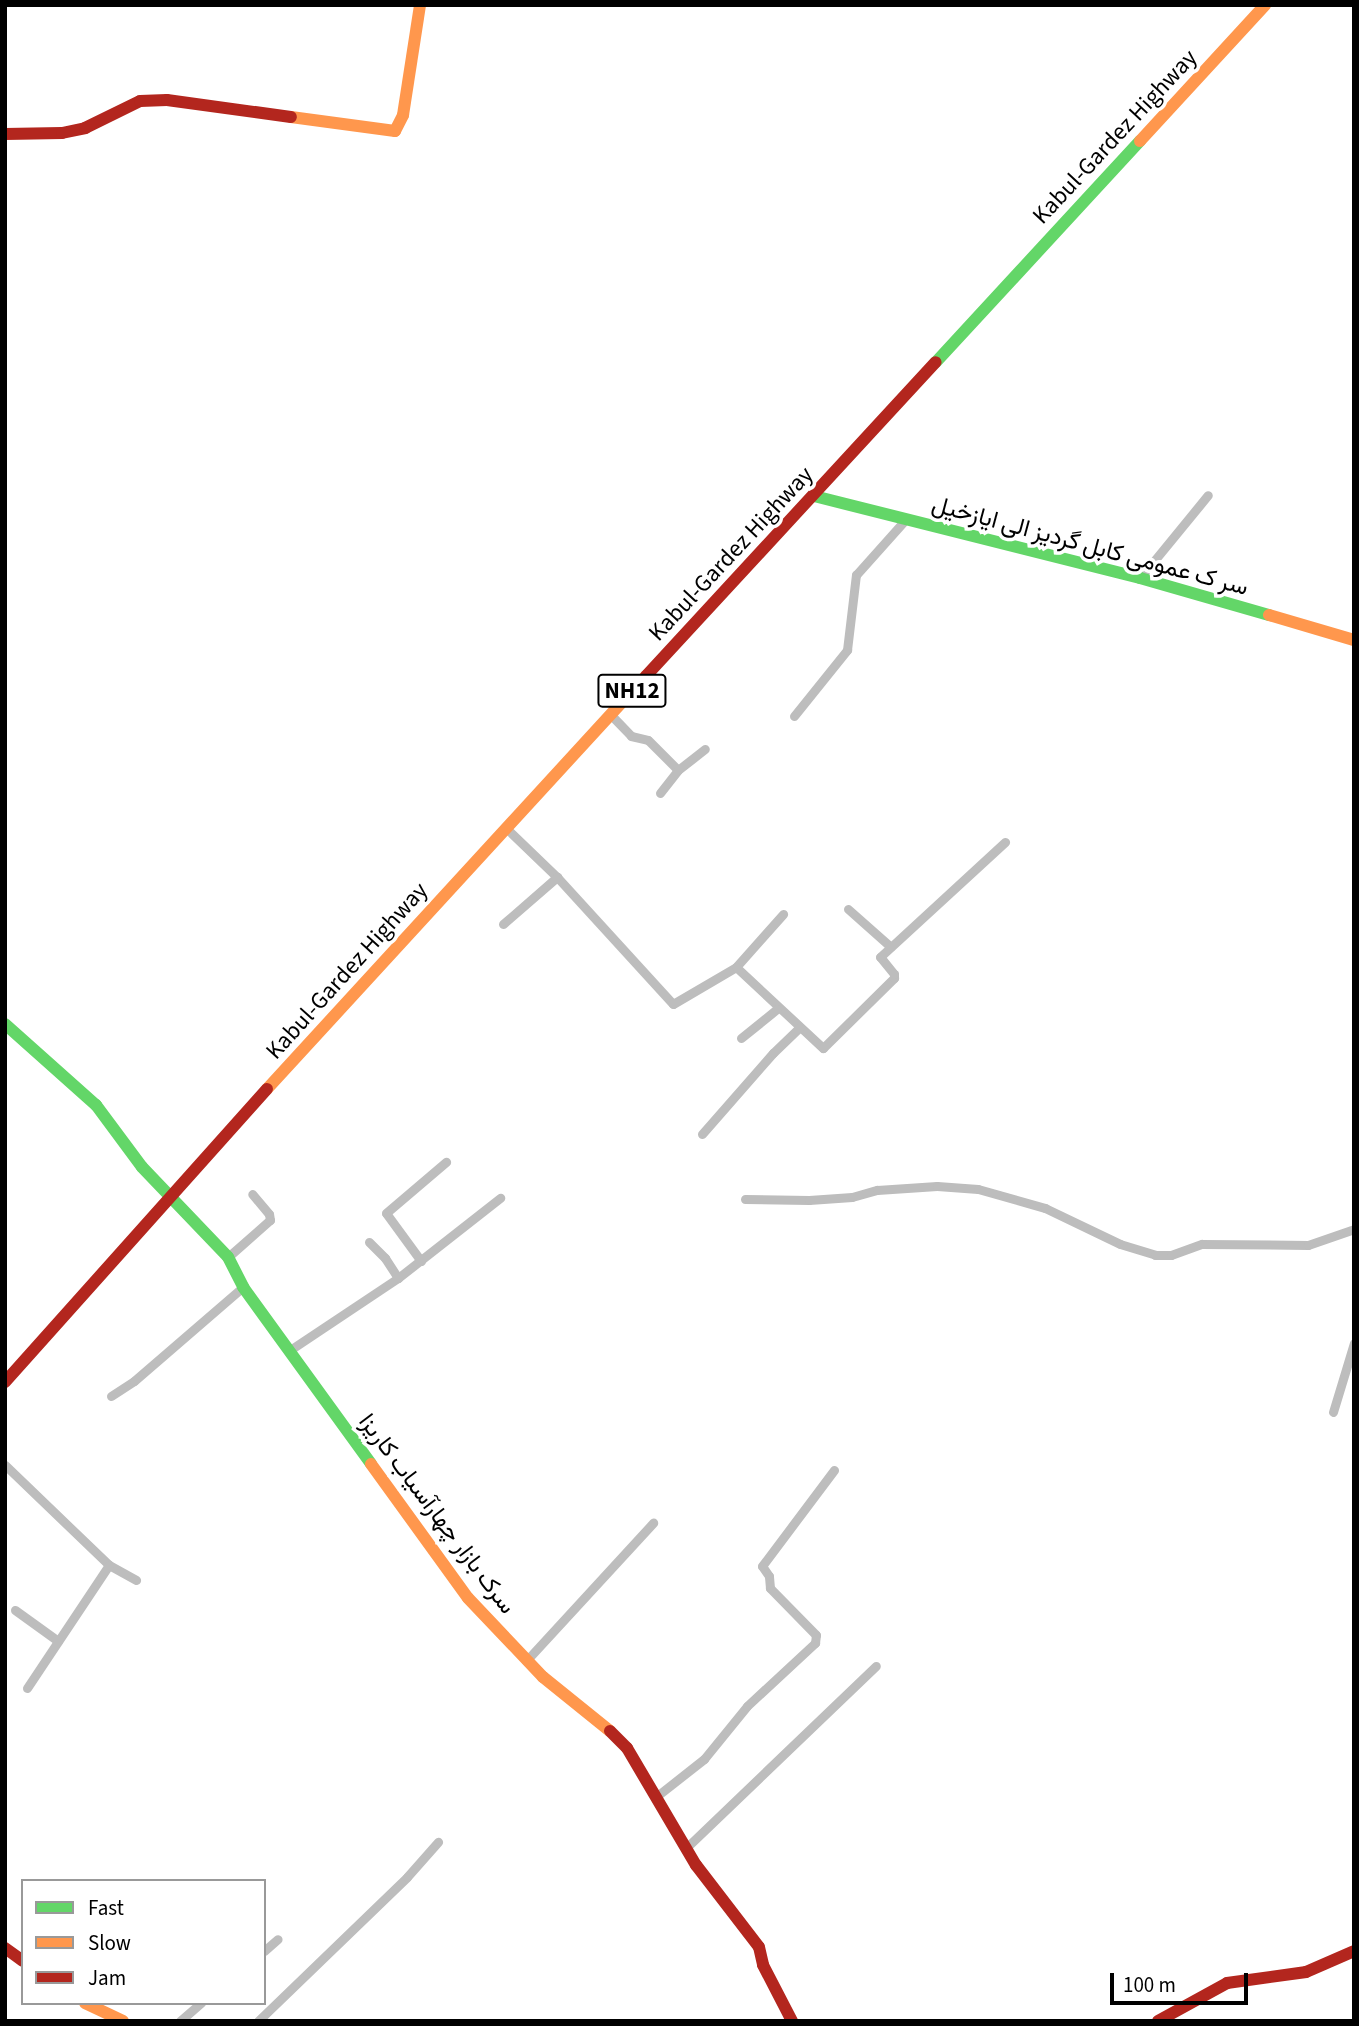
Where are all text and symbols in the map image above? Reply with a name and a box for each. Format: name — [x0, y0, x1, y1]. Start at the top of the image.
street label: Kabul-Gardez Highway — [1027, 44, 1203, 230]
street label: Kabul-Gardez Highway — [643, 461, 819, 647]
street label: سر ک عمومی کابل گردیز الی ایازخیل — [929, 490, 1251, 602]
road number: NH12 — [597, 671, 667, 710]
street label: Kabul-Gardez Highway — [260, 877, 434, 1065]
street label: سرک بازار چهارآسیاب کاریزا — [352, 1408, 522, 1620]
legend — [21, 1879, 266, 2005]
text: Fast — [88, 1893, 124, 1923]
text: Slow — [88, 1928, 131, 1958]
scale bar — [1114, 1960, 1252, 2004]
text: Jam — [88, 1963, 126, 1993]
text: 100 m — [1123, 1970, 1176, 2000]

